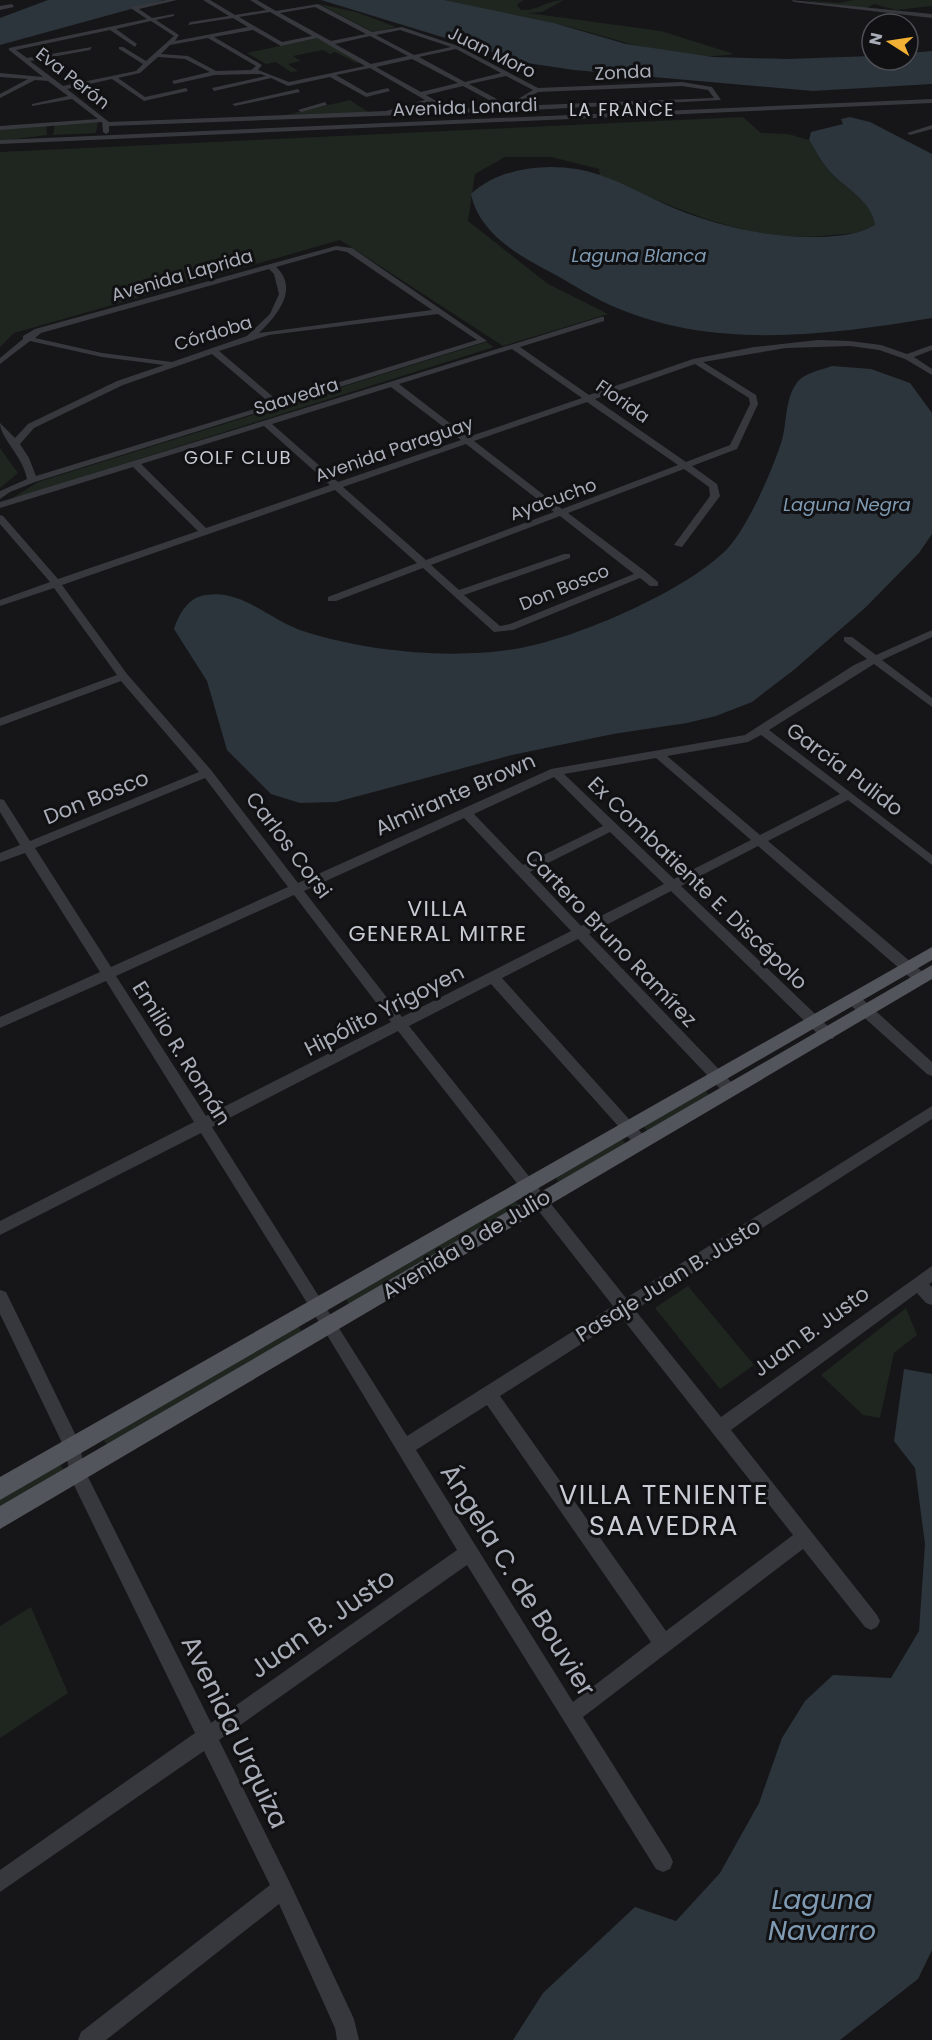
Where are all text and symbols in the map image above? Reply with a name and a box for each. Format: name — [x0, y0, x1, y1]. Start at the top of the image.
north arrow — [860, 12, 920, 72]
street label: Juan Moro — [444, 20, 540, 84]
text: N — [863, 31, 888, 47]
street label: Eva Perón — [31, 41, 115, 115]
street label: Zonda — [594, 58, 652, 86]
street label: Avenida Lonardi — [392, 92, 538, 122]
district label: LA FRANCE — [569, 97, 675, 122]
street label: Avenida Laprida — [108, 243, 256, 307]
water label: Laguna Blanca — [572, 243, 706, 268]
street label: Córdoba — [171, 309, 255, 357]
street label: Saavedra — [251, 371, 341, 421]
street label: Florida — [591, 373, 655, 429]
street label: Avenida Paraguay — [311, 410, 477, 488]
district label: GOLF CLUB — [184, 445, 292, 470]
street label: Ayacucho — [506, 472, 600, 526]
water label: Laguna Negra — [783, 492, 911, 517]
street label: Don Bosco — [515, 558, 613, 616]
street label: García Pulido — [781, 715, 909, 823]
street label: Almirante Brown — [370, 746, 540, 842]
street label: Don Bosco — [39, 763, 153, 831]
street label: Ex Combatiente E. Discépolo — [582, 770, 814, 996]
street label: Carlos Corsi — [239, 786, 339, 904]
street label: Cartero Bruno Ramírez — [518, 843, 704, 1033]
district label: VILLA GENERAL MITRE — [348, 893, 528, 949]
street label: Hipólito Yrigoyen — [299, 957, 469, 1063]
street label: Emilio R. Román — [126, 975, 238, 1131]
street label: Avenida 9 de Julio — [376, 1182, 556, 1306]
street label: Pasaje Juan B. Justo — [570, 1211, 766, 1349]
street label: Juan B. Justo — [747, 1279, 875, 1383]
street label: Ángela C. de Bouvier — [432, 1457, 604, 1703]
district label: VILLA TENIENTE SAAVEDRA — [559, 1476, 769, 1544]
street label: Juan B. Justo — [242, 1559, 402, 1687]
street label: Avenida Urquiza — [173, 1629, 297, 1835]
water label: Laguna Navarro — [768, 1881, 876, 1949]

